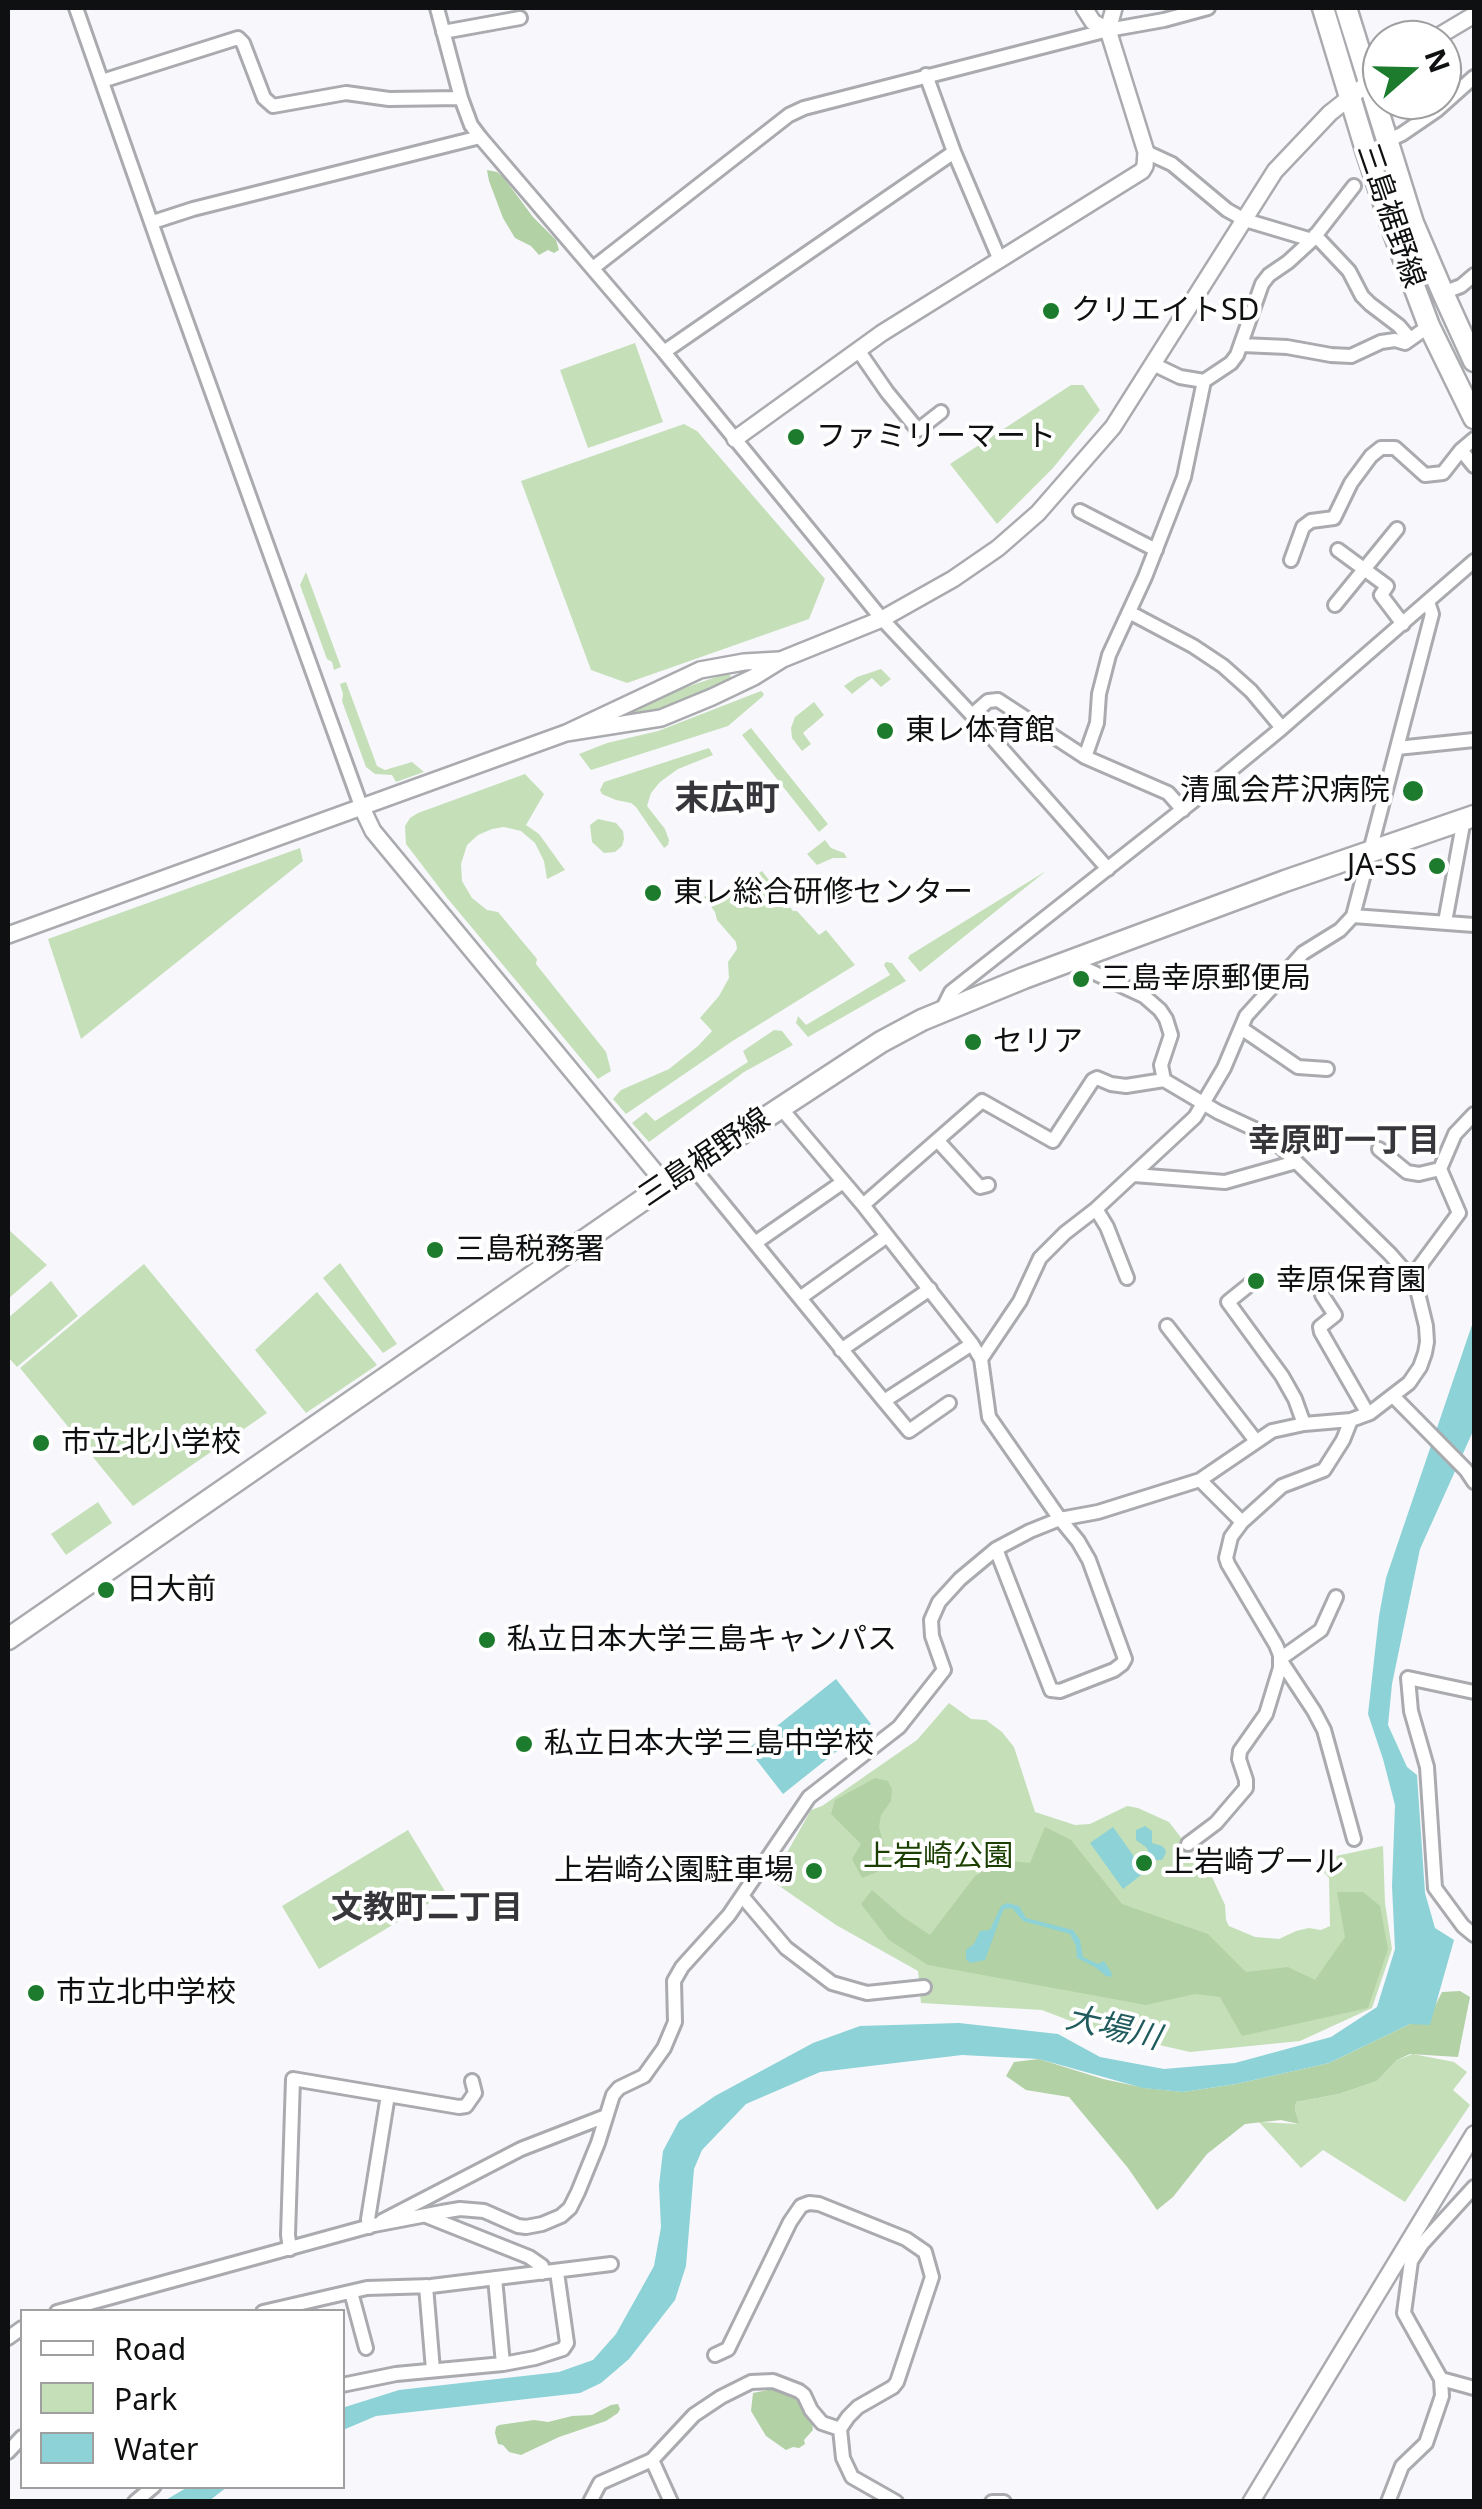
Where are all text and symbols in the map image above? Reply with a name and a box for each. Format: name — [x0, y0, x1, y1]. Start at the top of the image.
north arrow — [1362, 20, 1462, 120]
text: N — [1417, 43, 1460, 78]
street label: 三島裾野線 — [1349, 139, 1431, 293]
place label: クリエイトSD — [1071, 293, 1259, 329]
marker: クリエイトSD — [1040, 300, 1062, 322]
place label: ファミリーマート — [816, 419, 1056, 455]
marker: ファミリーマート — [785, 426, 807, 448]
place label: 東レ体育館 — [905, 713, 1055, 749]
marker: 東レ体育館 — [874, 720, 896, 742]
place label: 清風会芹沢病院 — [1180, 773, 1390, 809]
marker: 清風会芹沢病院 — [1400, 778, 1426, 804]
district label: 末広町 — [675, 779, 779, 821]
place label: JA-SS — [1347, 848, 1417, 884]
marker: JA-SS — [1426, 855, 1448, 877]
place label: 東レ総合研修センター — [673, 875, 973, 911]
marker: 東レ総合研修センター — [642, 882, 664, 904]
place label: 三島幸原郵便局 — [1101, 961, 1311, 997]
marker: 三島幸原郵便局 — [1070, 968, 1092, 990]
place label: セリア — [993, 1024, 1083, 1060]
marker: セリア — [962, 1031, 984, 1053]
street label: 三島裾野線 — [633, 1101, 777, 1215]
district label: 幸原町一丁目 — [1248, 1123, 1440, 1161]
place label: 三島税務署 — [455, 1232, 605, 1268]
marker: 三島税務署 — [424, 1239, 446, 1261]
place label: 幸原保育園 — [1276, 1263, 1426, 1299]
marker: 幸原保育園 — [1245, 1270, 1267, 1292]
place label: 市立北小学校 — [61, 1425, 241, 1461]
marker: 市立北小学校 — [30, 1432, 52, 1454]
place label: 日大前 — [126, 1572, 216, 1608]
marker: 日大前 — [95, 1579, 117, 1601]
place label: 私立日本大学三島キャンパス — [507, 1622, 897, 1658]
marker: 私立日本大学三島キャンパス — [476, 1629, 498, 1651]
place label: 私立日本大学三島中学校 — [544, 1726, 874, 1762]
marker: 私立日本大学三島中学校 — [513, 1733, 535, 1755]
park label: 上岩崎公園 — [863, 1839, 1013, 1875]
place label: 上岩崎プール — [1164, 1845, 1344, 1881]
marker: 上岩崎プール — [1133, 1852, 1155, 1874]
place label: 上岩崎公園駐車場 — [554, 1853, 794, 1889]
marker: 上岩崎公園駐車場 — [803, 1860, 825, 1882]
district label: 文教町二丁目 — [331, 1890, 523, 1928]
place label: 市立北中学校 — [56, 1975, 236, 2011]
marker: 市立北中学校 — [25, 1982, 47, 2004]
water label: 大場川 — [1062, 1999, 1164, 2059]
legend — [20, 2309, 345, 2489]
text: Road — [114, 2328, 186, 2369]
text: Park — [114, 2378, 177, 2419]
text: Water — [114, 2428, 198, 2469]

